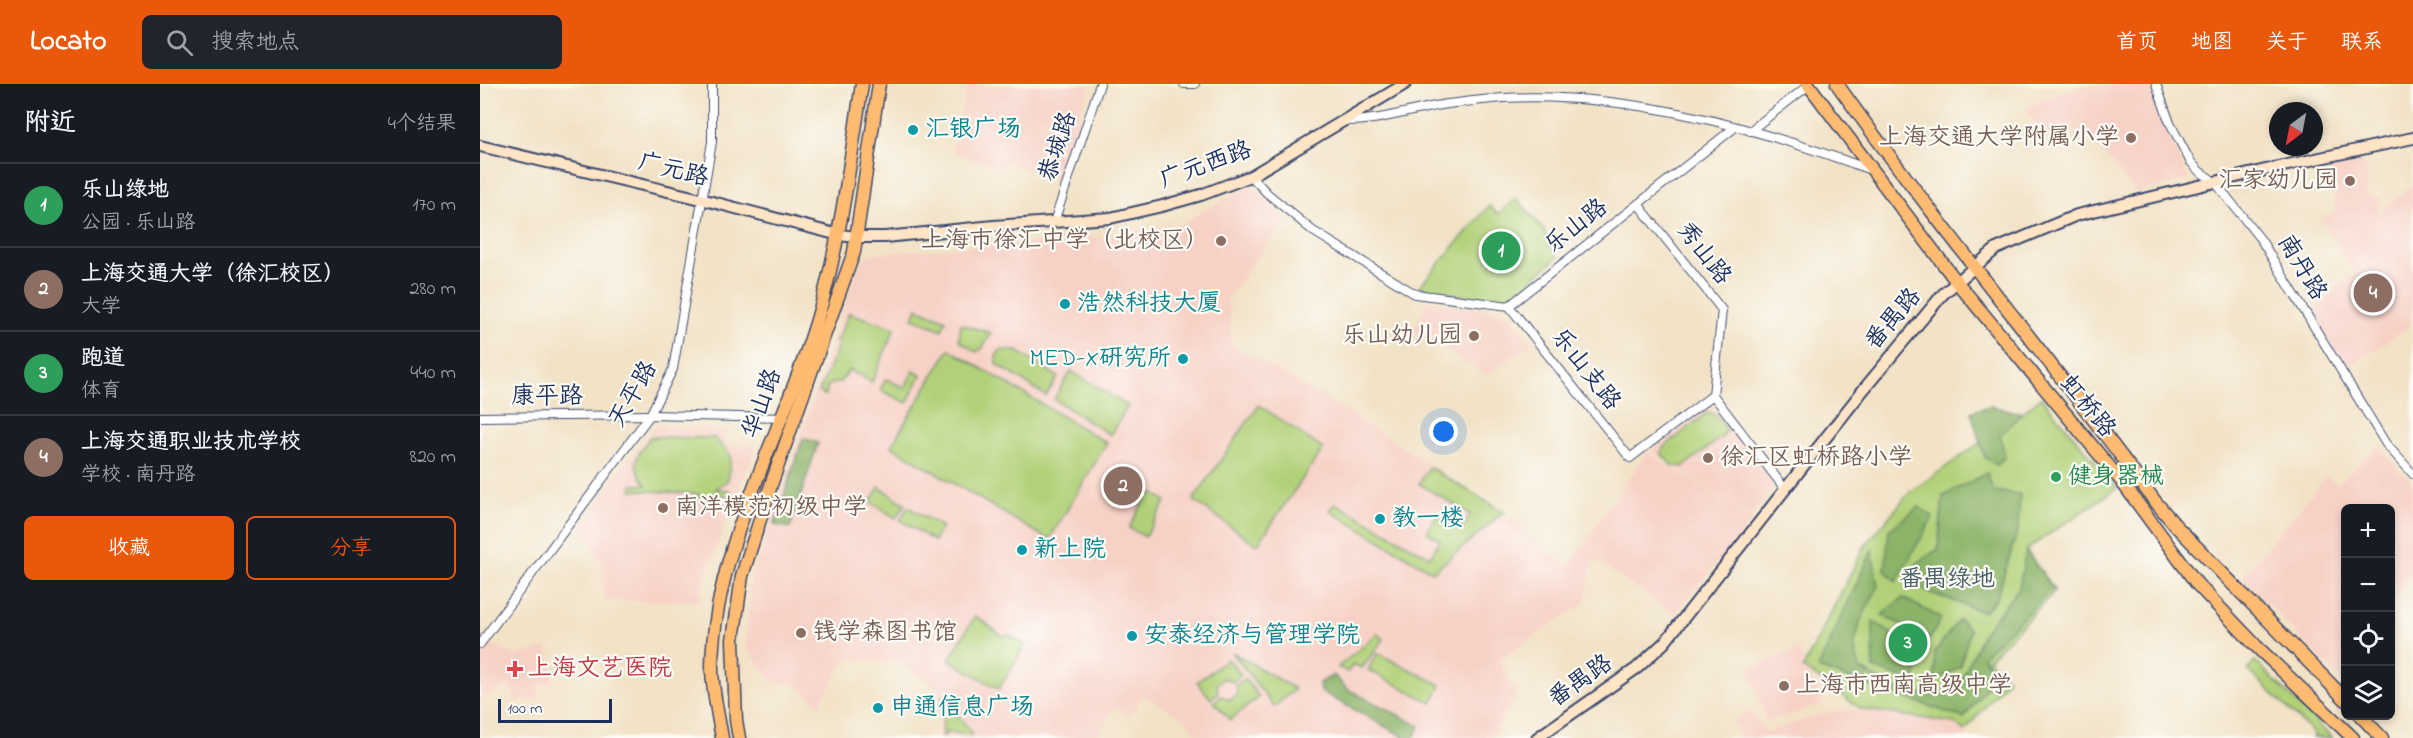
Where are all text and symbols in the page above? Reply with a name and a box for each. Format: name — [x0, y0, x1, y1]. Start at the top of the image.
search box — [142, 15, 562, 69]
text: Locato — [30, 22, 106, 63]
icon: search — [163, 26, 196, 59]
text: 搜索地点 — [211, 27, 299, 59]
text: 首页 — [2116, 28, 2158, 58]
text: 地图 — [2191, 28, 2233, 58]
text: 关于 — [2266, 28, 2308, 58]
text: 联系 — [2341, 28, 2383, 58]
north arrow — [2269, 102, 2323, 156]
text: 附近 — [24, 105, 76, 143]
street label: 恭城路 — [1031, 107, 1087, 187]
text: 4个结果 — [388, 110, 456, 139]
place label: 汇银广场 — [925, 113, 1021, 148]
place label: 上海交通大学附属小学 — [1879, 121, 2119, 156]
marker: 汇银广场 — [906, 123, 920, 137]
marker: 上海交通大学附属小学 — [2124, 131, 2138, 145]
street label: 广元西路 — [1155, 133, 1257, 199]
street label: 广元路 — [634, 145, 712, 197]
place label: 汇家幼儿园 — [2218, 164, 2338, 199]
marker: 汇家幼儿园 — [2343, 174, 2357, 188]
text: 乐山绿地 — [81, 175, 169, 207]
text: 1 — [40, 191, 47, 220]
text: 170 m — [412, 191, 456, 220]
street label: 乐山路 — [1538, 191, 1616, 263]
text: 公园 · 乐山路 — [81, 209, 195, 238]
street label: 秀山路 — [1667, 215, 1739, 293]
place label: 上海市徐汇中学（北校区） — [921, 224, 1209, 259]
pin: 1 — [1482, 228, 1520, 274]
street label: 南丹路 — [2267, 228, 2335, 308]
marker: 上海市徐汇中学（北校区） — [1214, 234, 1228, 248]
text: 上海交通大学（徐汇校区） — [81, 259, 345, 291]
pin: 4 — [2354, 270, 2392, 316]
text: 2 — [39, 275, 48, 304]
text: 280 m — [409, 275, 456, 304]
street label: 番禺路 — [1857, 281, 1931, 359]
place label: 浩然科技大厦 — [1077, 287, 1221, 322]
text: 大学 — [81, 293, 121, 322]
marker: 浩然科技大厦 — [1058, 297, 1072, 311]
place label: 乐山幼儿园 — [1342, 319, 1462, 354]
street label: 乐山支路 — [1542, 321, 1628, 419]
marker: 乐山幼儿园 — [1467, 329, 1481, 343]
place label: MED-X研究所 — [1029, 342, 1171, 377]
text: 跑道 — [81, 343, 125, 375]
marker: MED-X研究所 — [1176, 352, 1190, 366]
street label: 天平路 — [601, 355, 667, 435]
text: 3 — [39, 359, 48, 388]
text: 440 m — [410, 359, 456, 388]
street label: 华山路 — [734, 364, 792, 444]
street label: 虹桥路 — [2051, 368, 2123, 446]
text: 体育 — [81, 377, 121, 406]
street label: 康平路 — [511, 380, 583, 415]
your location — [1429, 417, 1458, 446]
text: 上海交通职业技术学校 — [81, 427, 301, 459]
place label: 徐汇区虹桥路小学 — [1720, 441, 1912, 476]
text: 4 — [39, 443, 48, 472]
text: 820 m — [409, 443, 456, 472]
marker: 徐汇区虹桥路小学 — [1701, 451, 1715, 465]
place label: 健身器械 — [2068, 460, 2164, 495]
text: 学校 · 南丹路 — [81, 461, 195, 490]
pin: 2 — [1104, 464, 1142, 508]
marker: 健身器械 — [2049, 470, 2063, 484]
place label: 南洋模范初级中学 — [675, 491, 867, 526]
marker: 南洋模范初级中学 — [656, 501, 670, 515]
place label: 教一楼 — [1392, 502, 1464, 537]
map controls — [2341, 504, 2395, 720]
button: + — [2341, 504, 2395, 558]
marker: 教一楼 — [1373, 512, 1387, 526]
button: 收藏 — [24, 516, 234, 580]
button: 分享 — [246, 516, 456, 580]
place label: 新上院 — [1034, 533, 1106, 568]
marker: 新上院 — [1015, 543, 1029, 557]
button: − — [2341, 558, 2395, 612]
park label: 番禺绿地 — [1899, 563, 1995, 598]
button: locate — [2341, 612, 2395, 666]
place label: 钱学森图书馆 — [813, 616, 957, 651]
place label: 安泰经济与管理学院 — [1144, 619, 1360, 654]
pin: 3 — [1888, 620, 1928, 666]
marker: 钱学森图书馆 — [794, 626, 808, 640]
marker: 安泰经济与管理学院 — [1125, 629, 1139, 643]
street label: 番禺路 — [1541, 647, 1621, 717]
place label: 上海文艺医院 — [528, 652, 672, 687]
marker: 上海文艺医院 — [506, 660, 524, 678]
button: layers — [2341, 666, 2395, 720]
place label: 上海市西南高级中学 — [1796, 669, 2012, 704]
marker: 上海市西南高级中学 — [1777, 679, 1791, 693]
place label: 申通信息广场 — [890, 691, 1034, 726]
scale bar — [498, 696, 612, 724]
text: 100 m — [507, 697, 542, 721]
marker: 申通信息广场 — [871, 701, 885, 715]

